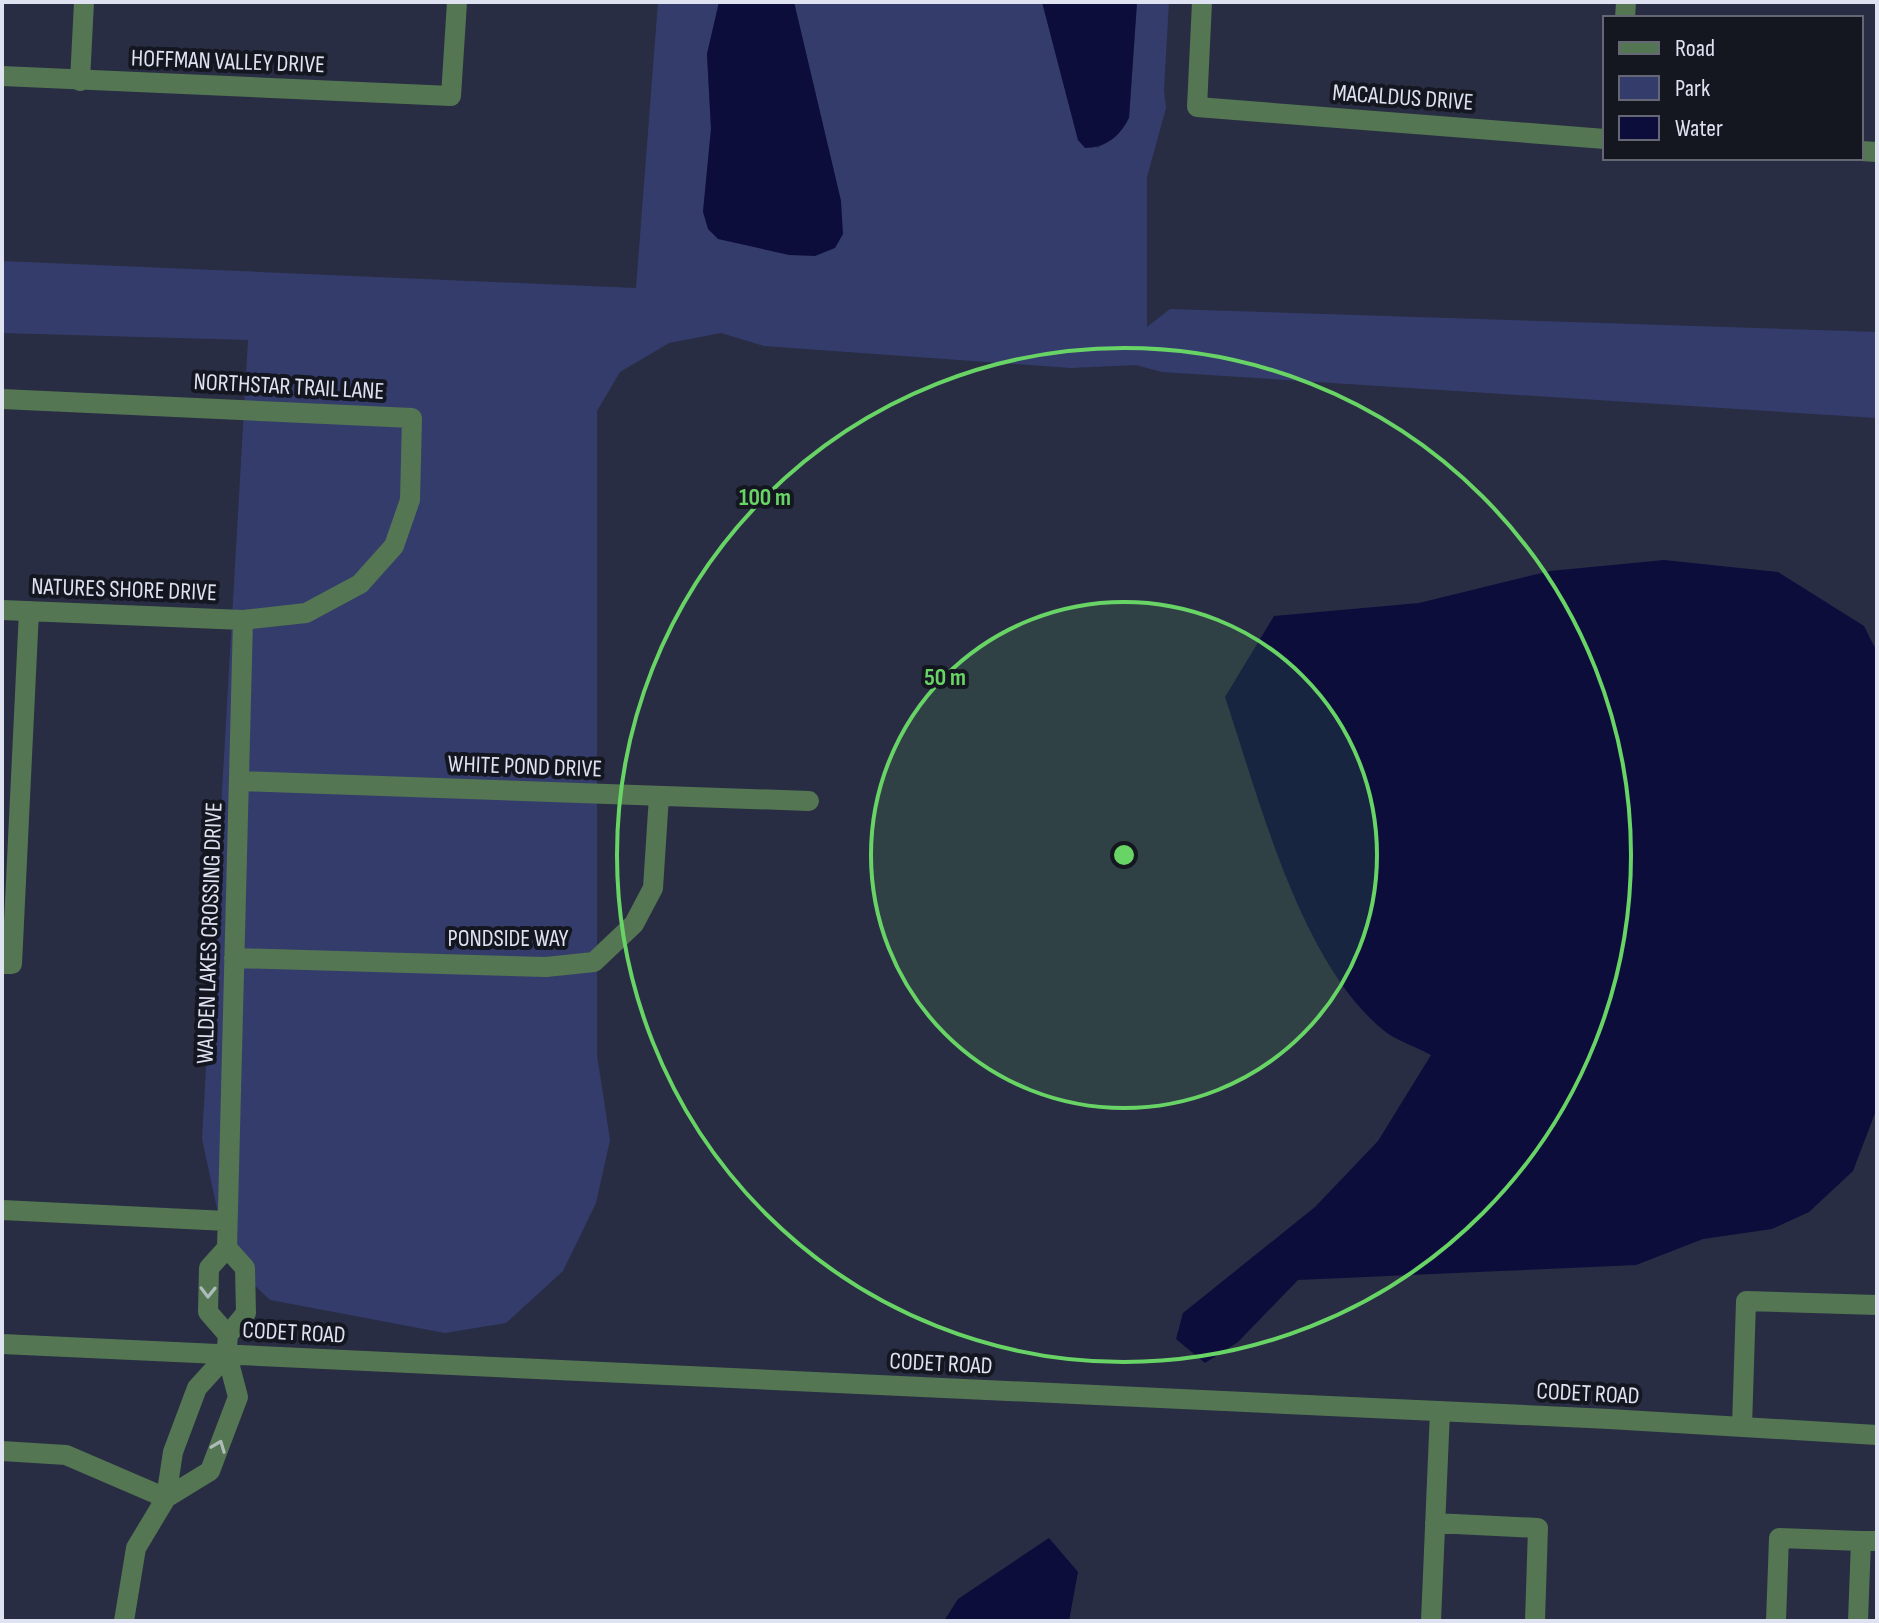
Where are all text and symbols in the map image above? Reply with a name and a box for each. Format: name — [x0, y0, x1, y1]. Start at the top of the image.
legend — [1603, 16, 1863, 160]
text: Road — [1675, 34, 1715, 63]
street label: HOFFMAN VALLEY DRIVE — [131, 44, 325, 79]
text: Park — [1675, 74, 1710, 103]
street label: MACALDUS DRIVE — [1331, 78, 1474, 117]
text: Water — [1675, 114, 1723, 143]
street label: NORTHSTAR TRAIL LANE — [193, 367, 385, 406]
text: 100 m — [739, 483, 791, 512]
street label: NATURES SHORE DRIVE — [31, 572, 217, 607]
text: 50 m — [924, 663, 966, 692]
street label: WHITE POND DRIVE — [447, 749, 603, 784]
street label: WALDEN LAKES CROSSING DRIVE — [190, 802, 229, 1064]
centre of rings — [1110, 841, 1138, 869]
street label: PONDSIDE WAY — [448, 924, 568, 953]
one-way arrow — [199, 1286, 217, 1299]
street label: CODET ROAD — [242, 1315, 346, 1350]
street label: CODET ROAD — [889, 1346, 993, 1381]
street label: CODET ROAD — [1536, 1376, 1640, 1411]
one-way arrow — [209, 1440, 226, 1454]

